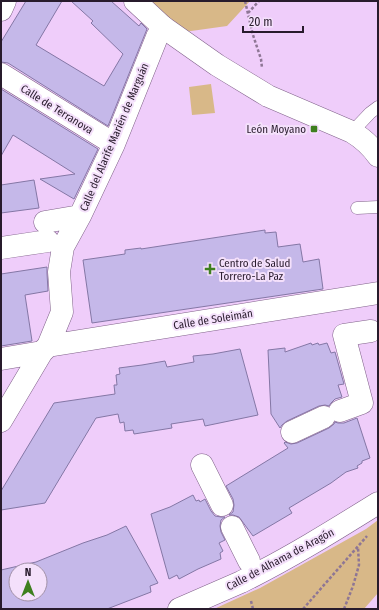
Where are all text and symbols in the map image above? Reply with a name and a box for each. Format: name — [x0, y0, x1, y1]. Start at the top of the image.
scale bar — [243, 8, 303, 34]
text: 20 m — [249, 15, 273, 29]
street label: Calle del Alarife Marién de Marguán — [77, 61, 152, 213]
street label: Calle de Terranova — [18, 82, 95, 137]
place label: León Moyano — [246, 123, 306, 136]
marker: León Moyano — [309, 124, 319, 134]
place label: Centro de Salud Torrero-La Paz — [219, 257, 290, 283]
marker: Centro de Salud Torrero-La Paz — [204, 263, 216, 275]
street label: Calle de Soleimán — [172, 307, 254, 332]
street label: Calle de Alhama de Aragón — [224, 526, 336, 593]
north arrow — [8, 562, 48, 602]
text: N — [25, 566, 31, 579]

